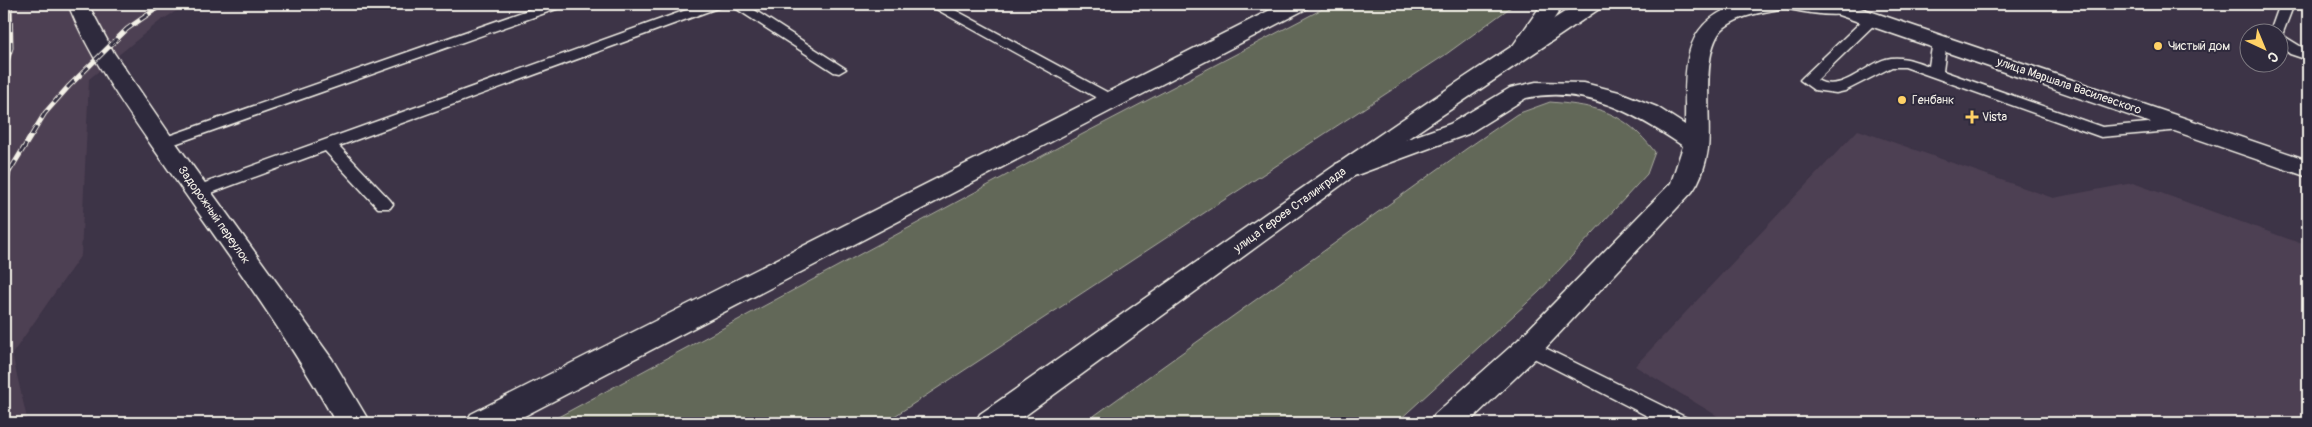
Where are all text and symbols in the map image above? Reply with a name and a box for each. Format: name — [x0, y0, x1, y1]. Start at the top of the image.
north arrow — [2240, 22, 2290, 72]
place label: Чистый дом — [2168, 39, 2230, 54]
marker: Чистый дом — [2152, 40, 2164, 52]
text: С — [2263, 48, 2282, 66]
street label: улица Маршала Василевского — [1994, 54, 2144, 118]
place label: Генбанк — [1912, 93, 1954, 108]
marker: Генбанк — [1896, 94, 1908, 106]
place label: Vista — [1982, 110, 2008, 125]
marker: Vista — [1966, 111, 1978, 123]
street label: Задорожный переулок — [175, 163, 253, 267]
street label: улица Героев Сталинграда — [1230, 164, 1350, 256]

